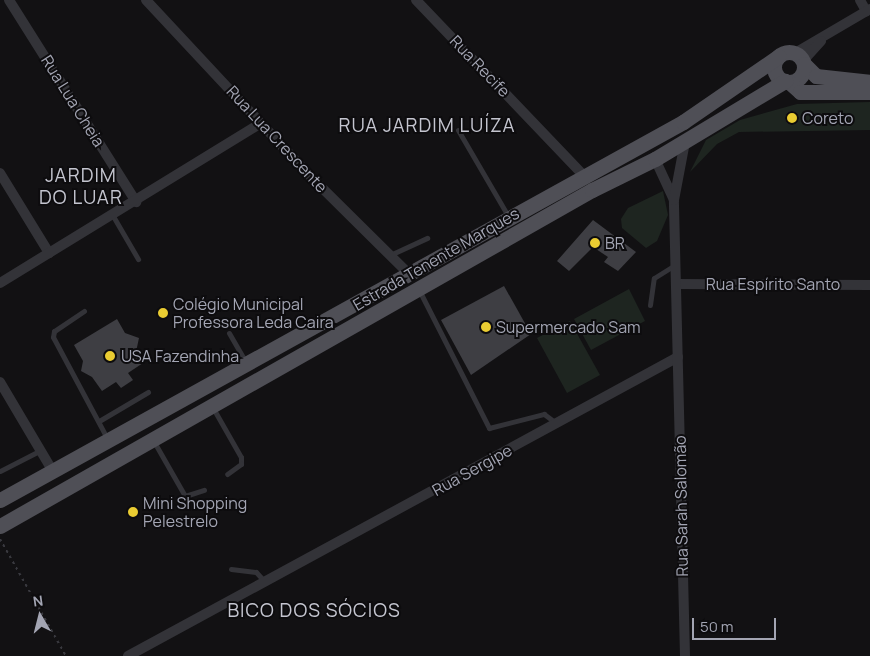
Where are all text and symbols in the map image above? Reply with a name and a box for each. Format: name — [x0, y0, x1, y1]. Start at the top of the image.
street label: Rua Recife — [446, 31, 514, 101]
street label: Rua Lua Cheia — [37, 52, 109, 150]
street label: Rua Lua Crescente — [223, 82, 331, 196]
place label: Coreto — [802, 108, 853, 128]
marker: Coreto — [786, 112, 798, 124]
district label: RUA JARDIM LUÍZA — [336, 115, 518, 137]
district label: JARDIM DO LUAR — [38, 165, 124, 209]
street label: Estrada Tenente Marques — [349, 203, 523, 315]
place label: BR — [605, 233, 625, 253]
marker: BR — [589, 237, 601, 249]
street label: Rua Espírito Santo — [706, 274, 840, 294]
place label: Colégio Municipal Professora Leda Caira — [173, 294, 334, 332]
marker: Colégio Municipal Professora Leda Caira — [157, 307, 169, 319]
place label: Supermercado Sam — [496, 317, 641, 337]
marker: Supermercado Sam — [480, 321, 492, 333]
place label: USA Fazendinha — [121, 346, 239, 366]
marker: USA Fazendinha — [103, 349, 117, 363]
street label: Rua Sarah Salomão — [670, 435, 692, 577]
street label: Rua Sergipe — [429, 440, 515, 500]
place label: Mini Shopping Pelestrelo — [143, 493, 247, 531]
marker: Mini Shopping Pelestrelo — [127, 506, 139, 518]
north arrow — [15, 591, 65, 641]
text: N — [32, 591, 44, 611]
district label: BICO DOS SÓCIOS — [226, 600, 402, 622]
scale bar — [695, 608, 779, 640]
text: 50 m — [700, 616, 734, 637]

